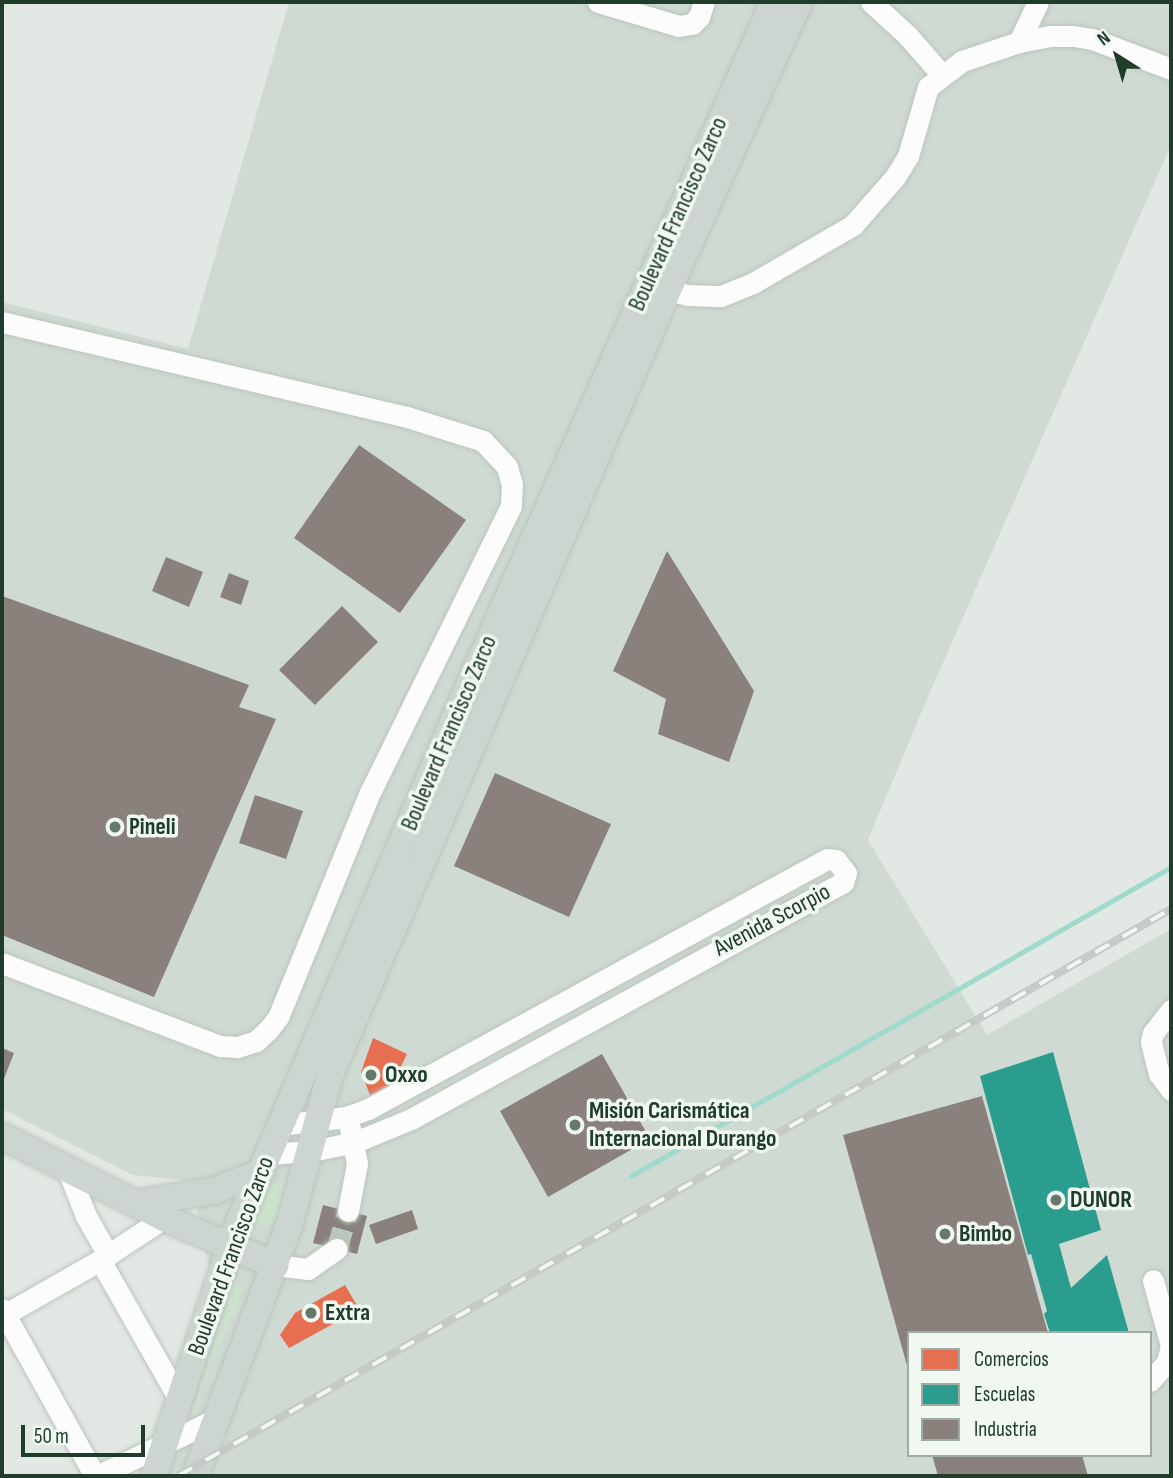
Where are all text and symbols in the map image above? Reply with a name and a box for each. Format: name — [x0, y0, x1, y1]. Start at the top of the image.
north arrow — [1082, 21, 1152, 91]
text: N — [1093, 27, 1115, 51]
street label: Boulevard Francisco Zarco — [622, 113, 734, 315]
street label: Boulevard Francisco Zarco — [395, 631, 503, 835]
place label: Pineli — [129, 813, 176, 841]
marker: Pineli — [107, 819, 123, 835]
street label: Avenida Scorpio — [709, 877, 835, 963]
place label: Oxxo — [385, 1061, 428, 1089]
marker: Oxxo — [363, 1067, 379, 1083]
place label: Misión Carismática Internacional Durango — [589, 1097, 777, 1153]
marker: Misión Carismática Internacional Durango — [567, 1117, 583, 1133]
street label: Boulevard Francisco Zarco — [182, 1153, 280, 1359]
place label: DUNOR — [1070, 1186, 1132, 1214]
marker: DUNOR — [1048, 1192, 1064, 1208]
place label: Bimbo — [959, 1220, 1012, 1248]
marker: Bimbo — [937, 1226, 953, 1242]
place label: Extra — [325, 1299, 370, 1327]
marker: Extra — [303, 1305, 319, 1321]
legend — [907, 1331, 1152, 1457]
text: Comercios — [974, 1347, 1049, 1372]
text: Escuelas — [974, 1382, 1035, 1407]
scale bar — [24, 1412, 149, 1456]
text: Industria — [974, 1417, 1037, 1442]
text: 50 m — [34, 1424, 69, 1449]

